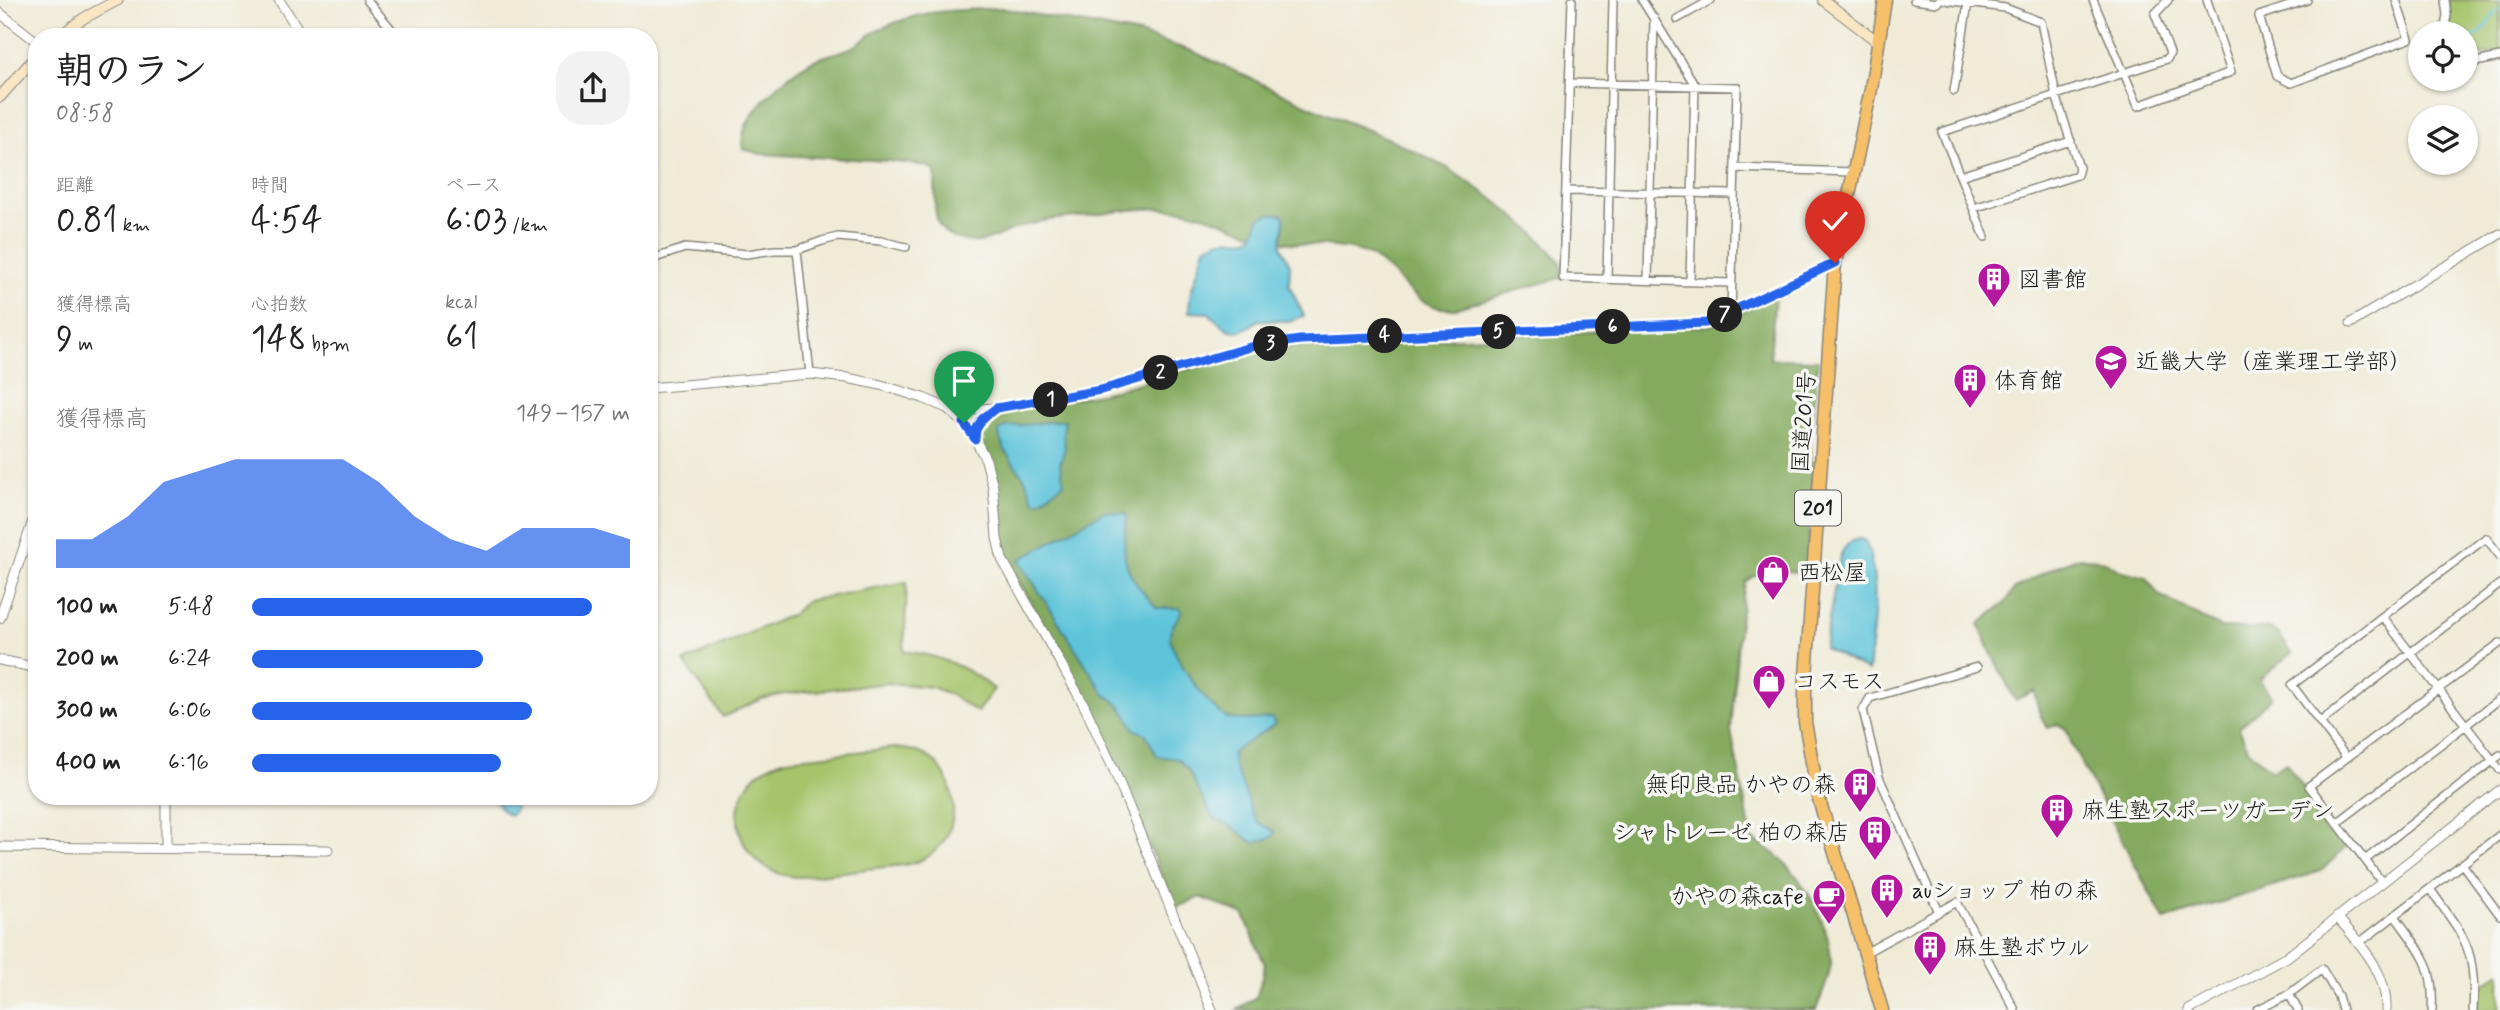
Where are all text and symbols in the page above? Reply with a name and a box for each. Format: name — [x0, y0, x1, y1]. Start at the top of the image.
map controls — [2408, 21, 2478, 175]
button: locate — [2408, 21, 2478, 91]
text: 朝のラン — [56, 48, 208, 97]
button: share — [556, 51, 630, 125]
text: 08:58 — [56, 99, 114, 129]
button: layers — [2408, 105, 2478, 175]
text: 距離 — [56, 173, 94, 198]
text: 時間 — [251, 173, 289, 198]
text: ペース — [445, 173, 501, 198]
pin — [1805, 191, 1865, 263]
text: 0.81 — [56, 198, 118, 244]
text: 4:54 — [251, 198, 323, 244]
text: 6:03 — [445, 198, 507, 244]
icon: check — [1816, 202, 1854, 240]
text: km — [118, 213, 151, 238]
text: /km — [507, 213, 548, 238]
building icon: 図書館 — [1975, 260, 2013, 309]
place label: 図書館 — [2018, 266, 2087, 296]
text: kcal — [445, 290, 477, 315]
text: 獲得標高 — [56, 292, 132, 317]
text: 心拍数 — [251, 292, 308, 317]
pin: 7 — [1708, 298, 1742, 332]
text: 7 — [1719, 302, 1730, 327]
pin: 6 — [1596, 310, 1630, 344]
pin: 5 — [1482, 314, 1516, 350]
text: 6 — [1608, 314, 1617, 339]
text: 61 — [445, 315, 478, 361]
text: 9 — [56, 317, 73, 363]
text: 148 — [251, 317, 306, 363]
pin: 4 — [1368, 318, 1402, 354]
text: 5 — [1493, 319, 1504, 344]
text: 4 — [1379, 323, 1390, 348]
pin: 3 — [1254, 326, 1288, 362]
text: 3 — [1266, 331, 1275, 356]
text: m — [73, 332, 93, 357]
text: bpm — [306, 332, 350, 357]
school or university icon: 近畿大学（産業理工学部） — [2092, 342, 2130, 391]
place label: 近畿大学（産業理工学部） — [2136, 348, 2412, 378]
pin — [934, 351, 994, 423]
pin: 2 — [1144, 356, 1178, 390]
text: 2 — [1156, 360, 1165, 385]
building icon: 体育館 — [1951, 361, 1989, 410]
icon: arrive — [945, 362, 983, 400]
place label: 体育館 — [1994, 367, 2063, 397]
street label: 国道201号 — [1786, 370, 1824, 474]
pin: 1 — [1034, 382, 1068, 418]
text: 1 — [1046, 387, 1055, 412]
text: 149–157 m — [516, 399, 630, 429]
text: 獲得標高 — [56, 405, 148, 435]
road number: 201 — [1795, 490, 1841, 526]
shop icon: 西松屋 — [1754, 553, 1792, 602]
place label: 西松屋 — [1798, 559, 1867, 589]
text: 100 m — [56, 592, 118, 622]
text: 5:48 — [168, 592, 214, 622]
text: 200 m — [56, 644, 119, 674]
text: 6:24 — [168, 644, 211, 674]
shop icon: コスモス — [1750, 662, 1788, 711]
place label: コスモス — [1794, 668, 1885, 698]
text: 300 m — [56, 696, 118, 726]
text: 6:06 — [168, 696, 212, 726]
text: 400 m — [56, 748, 121, 778]
text: 6:16 — [168, 748, 209, 778]
building icon: 無印良品 かやの森 — [1841, 765, 1879, 814]
place label: 無印良品 かやの森 — [1646, 771, 1836, 801]
building icon: 麻生塾スポーツガーデン — [2038, 791, 2076, 840]
place label: 麻生塾スポーツガーデン — [2082, 797, 2335, 827]
building icon: シャトレーゼ 柏の森店 — [1856, 813, 1894, 862]
place label: シャトレーゼ 柏の森店 — [1613, 819, 1850, 849]
building icon: auショップ 柏の森 — [1868, 871, 1906, 920]
cafe icon: かやの森cafe — [1810, 877, 1848, 926]
place label: auショップ 柏の森 — [1912, 877, 2098, 907]
place label: かやの森cafe — [1670, 883, 1804, 913]
building icon: 麻生塾ボウル — [1911, 928, 1949, 977]
place label: 麻生塾ボウル — [1954, 934, 2090, 964]

